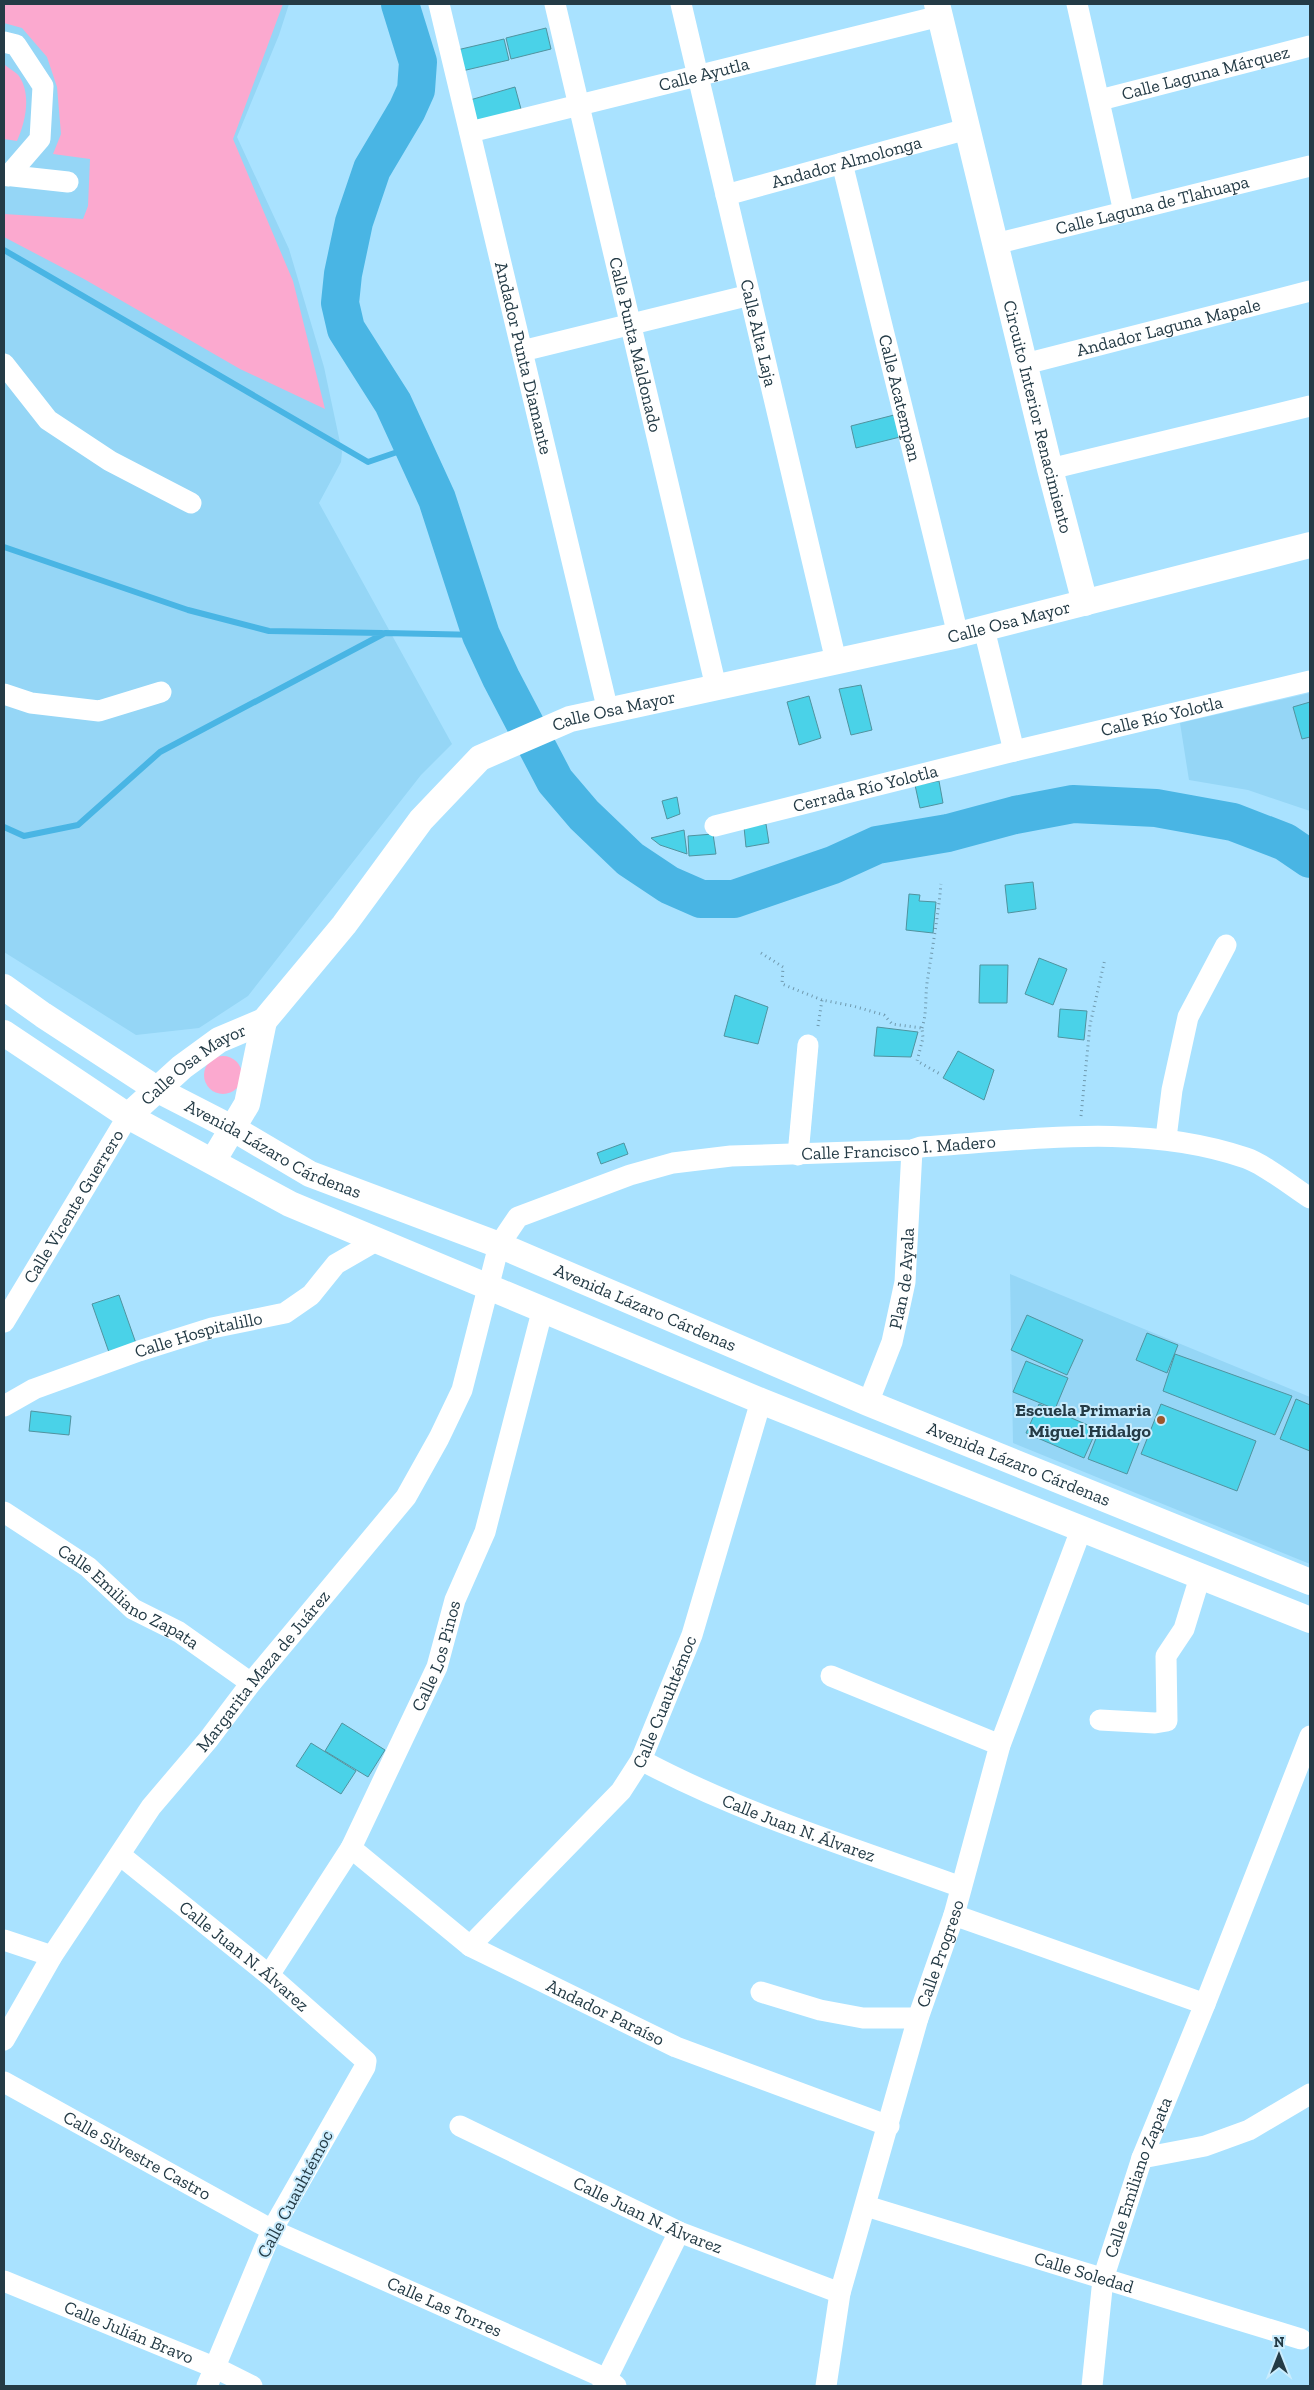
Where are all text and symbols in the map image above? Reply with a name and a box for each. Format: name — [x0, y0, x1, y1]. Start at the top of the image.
street label: Calle Laguna Márquez — [1119, 41, 1292, 105]
street label: Calle Ayutla — [657, 52, 752, 96]
street label: Andador Almolonga — [769, 131, 924, 193]
street label: Calle Laguna de Tlahuapa — [1053, 170, 1251, 240]
street label: Calle Punta Maldonado — [604, 255, 667, 434]
street label: Andador Punta Diamante — [490, 259, 557, 457]
street label: Calle Alta Laja — [735, 277, 782, 389]
street label: Andador Laguna Mapale — [1074, 293, 1263, 361]
street label: Circuito Interior Renacimiento — [998, 298, 1077, 536]
street label: Calle Acatempan — [874, 332, 926, 464]
street label: Calle Osa Mayor — [945, 596, 1073, 648]
street label: Calle Osa Mayor — [549, 685, 678, 736]
street label: Calle Río Yolotla — [1099, 691, 1225, 741]
street label: Cerrada Río Yolotla — [791, 759, 940, 817]
street label: Calle Osa Mayor — [136, 1019, 249, 1110]
street label: Avenida Lázaro Cárdenas — [181, 1095, 364, 1203]
street label: Calle Vicente Guerrero — [19, 1125, 128, 1287]
street label: Calle Francisco I. Madero — [801, 1130, 997, 1165]
street label: Plan de Ayala — [884, 1227, 919, 1331]
street label: Avenida Lázaro Cárdenas — [551, 1259, 740, 1356]
street label: Calle Hospitalillo — [132, 1307, 264, 1363]
place label: Escuela Primaria Miguel Hidalgo — [1015, 1399, 1152, 1442]
marker: Escuela Primaria Miguel Hidalgo — [1155, 1414, 1167, 1426]
street label: Avenida Lázaro Cárdenas — [924, 1417, 1114, 1511]
street label: Calle Emiliano Zapata — [54, 1539, 204, 1654]
street label: Margarita Maza de Juárez — [192, 1586, 335, 1756]
street label: Calle Los Pinos — [407, 1598, 465, 1715]
street label: Calle Cuauhtémoc — [627, 1632, 702, 1773]
street label: Calle Juan N. Álvarez — [719, 1789, 878, 1867]
street label: Calle Juan N. Álvarez — [175, 1896, 313, 2016]
street label: Calle Progreso — [911, 1897, 969, 2011]
street label: Andador Paraíso — [543, 1974, 668, 2051]
street label: Calle Emiliano Zapata — [1100, 2094, 1177, 2261]
street label: Calle Silvestre Castro — [59, 2106, 215, 2205]
street label: Calle Cuauhtémoc — [252, 2126, 338, 2262]
street label: Calle Juan N. Álvarez — [570, 2171, 726, 2258]
street label: Calle Soledad — [1032, 2247, 1137, 2298]
street label: Calle Las Torres — [384, 2272, 506, 2342]
street label: Calle Julián Bravo — [61, 2296, 197, 2369]
north arrow — [1254, 2330, 1304, 2380]
text: N — [1274, 2334, 1285, 2351]

